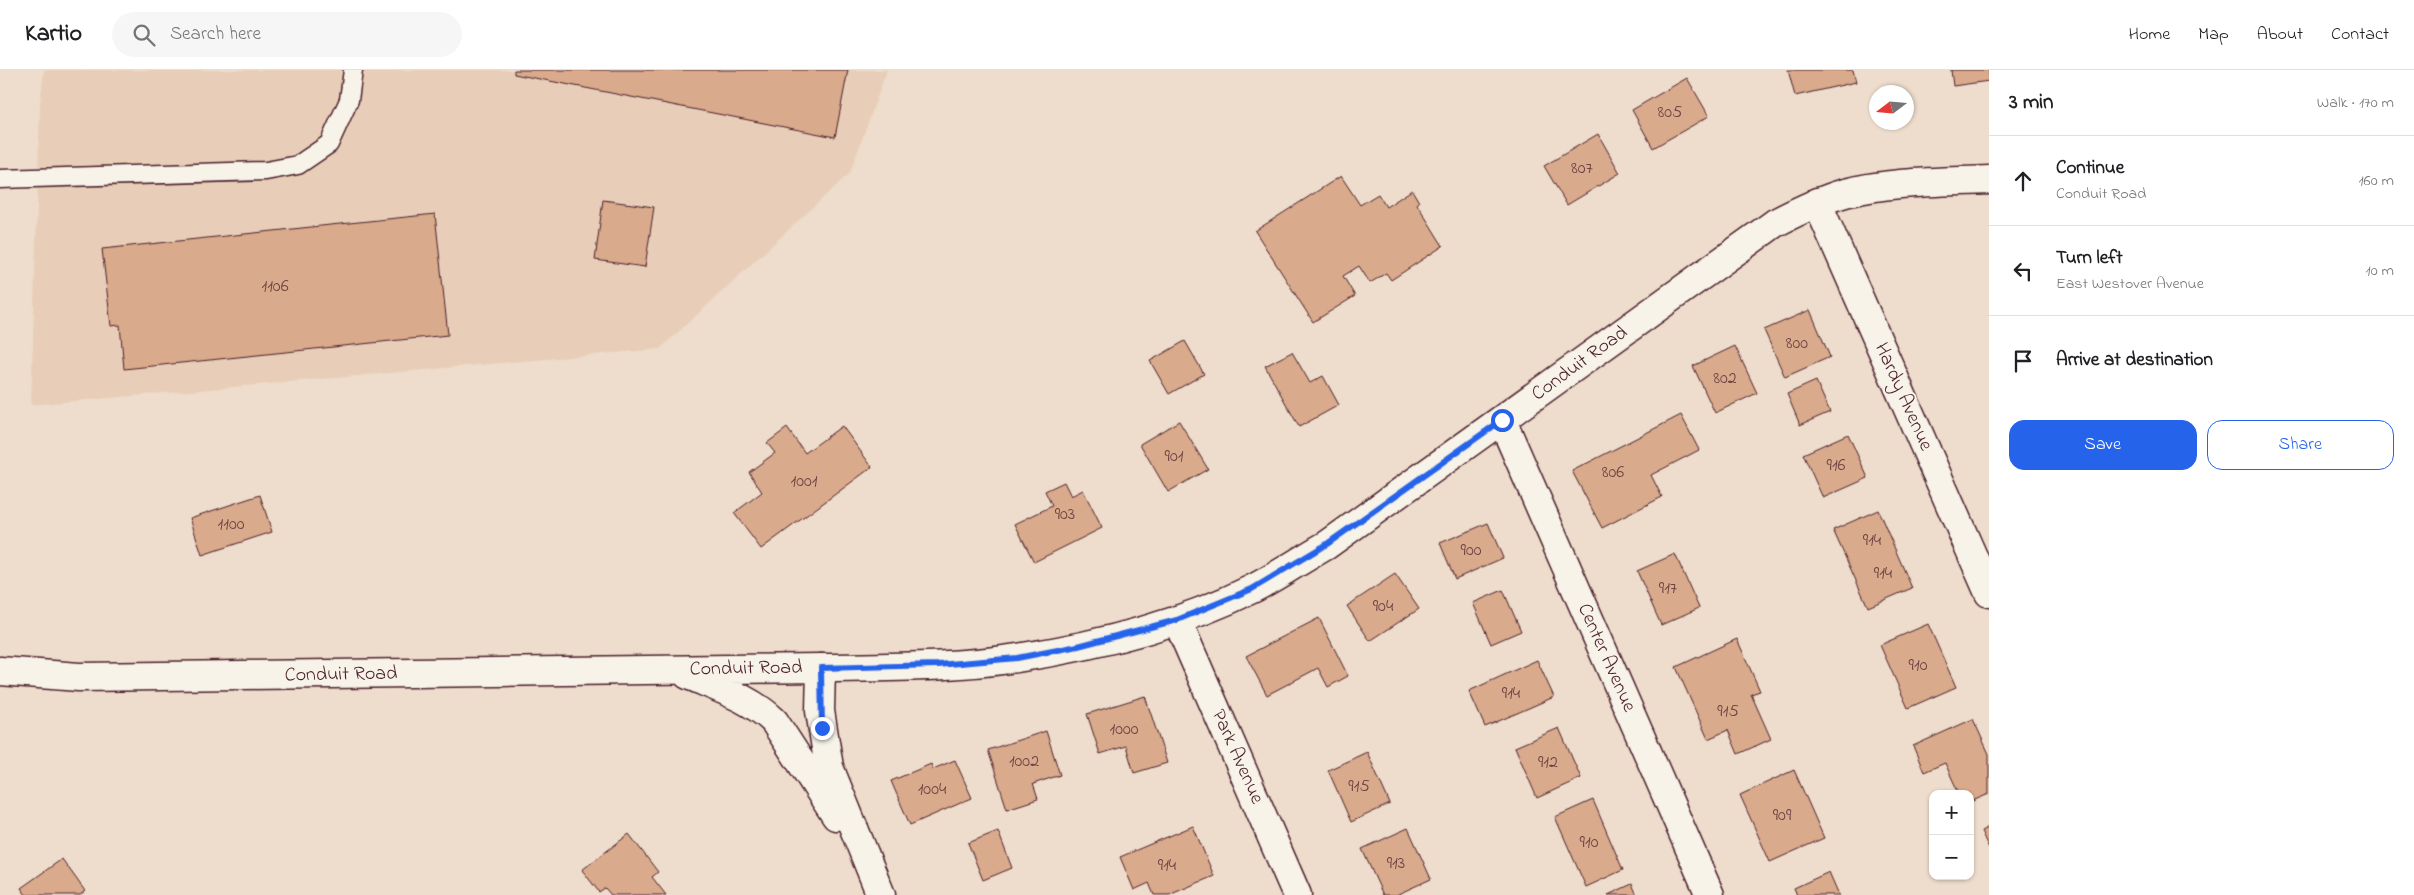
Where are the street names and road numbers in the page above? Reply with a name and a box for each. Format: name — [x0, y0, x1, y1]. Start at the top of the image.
street label: Conduit Road — [1526, 319, 1634, 409]
street label: Hardy Avenue — [1866, 338, 1940, 456]
street label: Center Avenue — [1569, 599, 1643, 717]
street label: Conduit Road — [689, 654, 803, 684]
street label: Conduit Road — [284, 660, 398, 690]
street label: Park Avenue — [1203, 705, 1271, 809]

